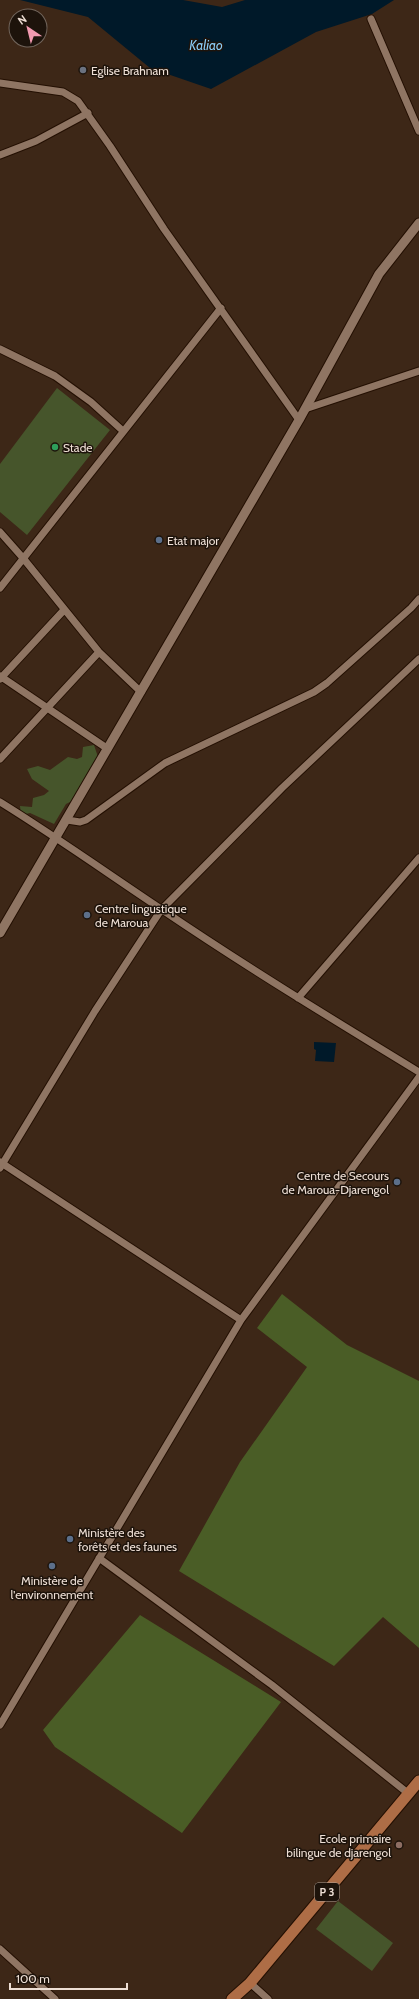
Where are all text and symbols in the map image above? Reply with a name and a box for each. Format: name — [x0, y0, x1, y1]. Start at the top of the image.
north arrow — [8, 8, 48, 48]
text: N — [15, 12, 29, 28]
water label: Kaliao — [189, 37, 223, 53]
place label: Eglise Brahnam — [91, 63, 169, 78]
marker: Eglise Brahnam — [78, 65, 88, 75]
place label: Stade — [63, 440, 92, 455]
marker: Stade — [50, 442, 60, 452]
place label: Etat major — [167, 533, 219, 548]
marker: Etat major — [154, 535, 164, 545]
place label: Centre lingustique de Maroua — [95, 901, 187, 930]
marker: Centre lingustique de Maroua — [82, 910, 92, 920]
place label: Centre de Secours de Maroua-Djarengol — [282, 1168, 389, 1197]
marker: Centre de Secours de Maroua-Djarengol — [392, 1177, 402, 1187]
place label: Ministère des forêts et des faunes — [78, 1525, 177, 1554]
marker: Ministère des forêts et des faunes — [65, 1534, 75, 1544]
marker: Ministère de l'environnement — [47, 1561, 57, 1571]
place label: Ministère de l'environnement — [11, 1573, 93, 1602]
place label: Ecole primaire bilingue de djarengol — [286, 1831, 391, 1860]
marker: Ecole primaire bilingue de djarengol — [394, 1840, 404, 1850]
road number: P 3 — [315, 1883, 339, 1901]
scale bar — [10, 1965, 127, 1991]
text: 100 m — [16, 1971, 50, 1986]

